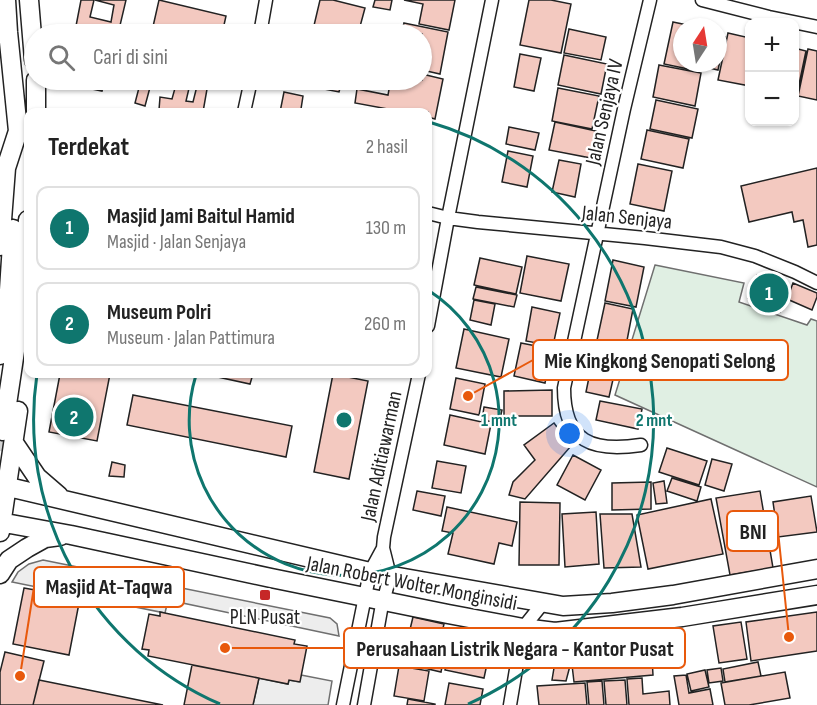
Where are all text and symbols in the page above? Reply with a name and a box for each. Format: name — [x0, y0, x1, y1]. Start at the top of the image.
north arrow — [673, 18, 727, 72]
map controls — [745, 18, 799, 126]
button: + — [745, 18, 799, 72]
search box — [24, 24, 432, 90]
icon: search — [45, 41, 78, 74]
text: Cari di sini — [93, 44, 168, 71]
street label: Jalan Senjaya IV — [580, 56, 629, 168]
button: − — [745, 72, 799, 126]
text: Terdekat — [48, 132, 129, 163]
text: 2 hasil — [366, 135, 408, 159]
street label: Jalan Senjaya — [580, 200, 673, 235]
text: Masjid Jami Baitul Hamid — [107, 203, 295, 230]
text: 1 — [66, 216, 73, 240]
text: 130 m — [366, 216, 406, 240]
text: Masjid · Jalan Senjaya — [107, 230, 246, 254]
pin: 1 — [750, 270, 788, 316]
text: Museum Polri — [107, 299, 211, 326]
text: 2 — [65, 312, 74, 336]
text: 260 m — [364, 312, 406, 336]
text: Museum · Jalan Pattimura — [107, 326, 275, 350]
callout: Mie Kingkong Senopati Selong — [533, 340, 788, 380]
text: Mie Kingkong Senopati Selong — [544, 348, 776, 375]
street label: Jalan Aditiawarman — [355, 389, 407, 524]
pin: 2 — [54, 394, 94, 440]
centre of rings — [334, 410, 354, 430]
text: 1 mnt — [481, 410, 517, 431]
text: 2 mnt — [636, 410, 672, 431]
your location — [555, 419, 584, 448]
callout: BNI — [727, 511, 778, 551]
text: BNI — [739, 519, 767, 546]
street label: Jalan Robert Wolter Monginsidi — [304, 551, 519, 616]
callout: Masjid At-Taqwa — [34, 567, 184, 607]
text: Masjid At-Taqwa — [46, 574, 172, 601]
marker: PLN Pusat — [258, 588, 272, 602]
place label: PLN Pusat — [230, 605, 300, 630]
callout: Perusahaan Listrik Negara - Kantor Pusat — [344, 628, 685, 668]
text: Perusahaan Listrik Negara - Kantor Pusat — [356, 636, 674, 663]

